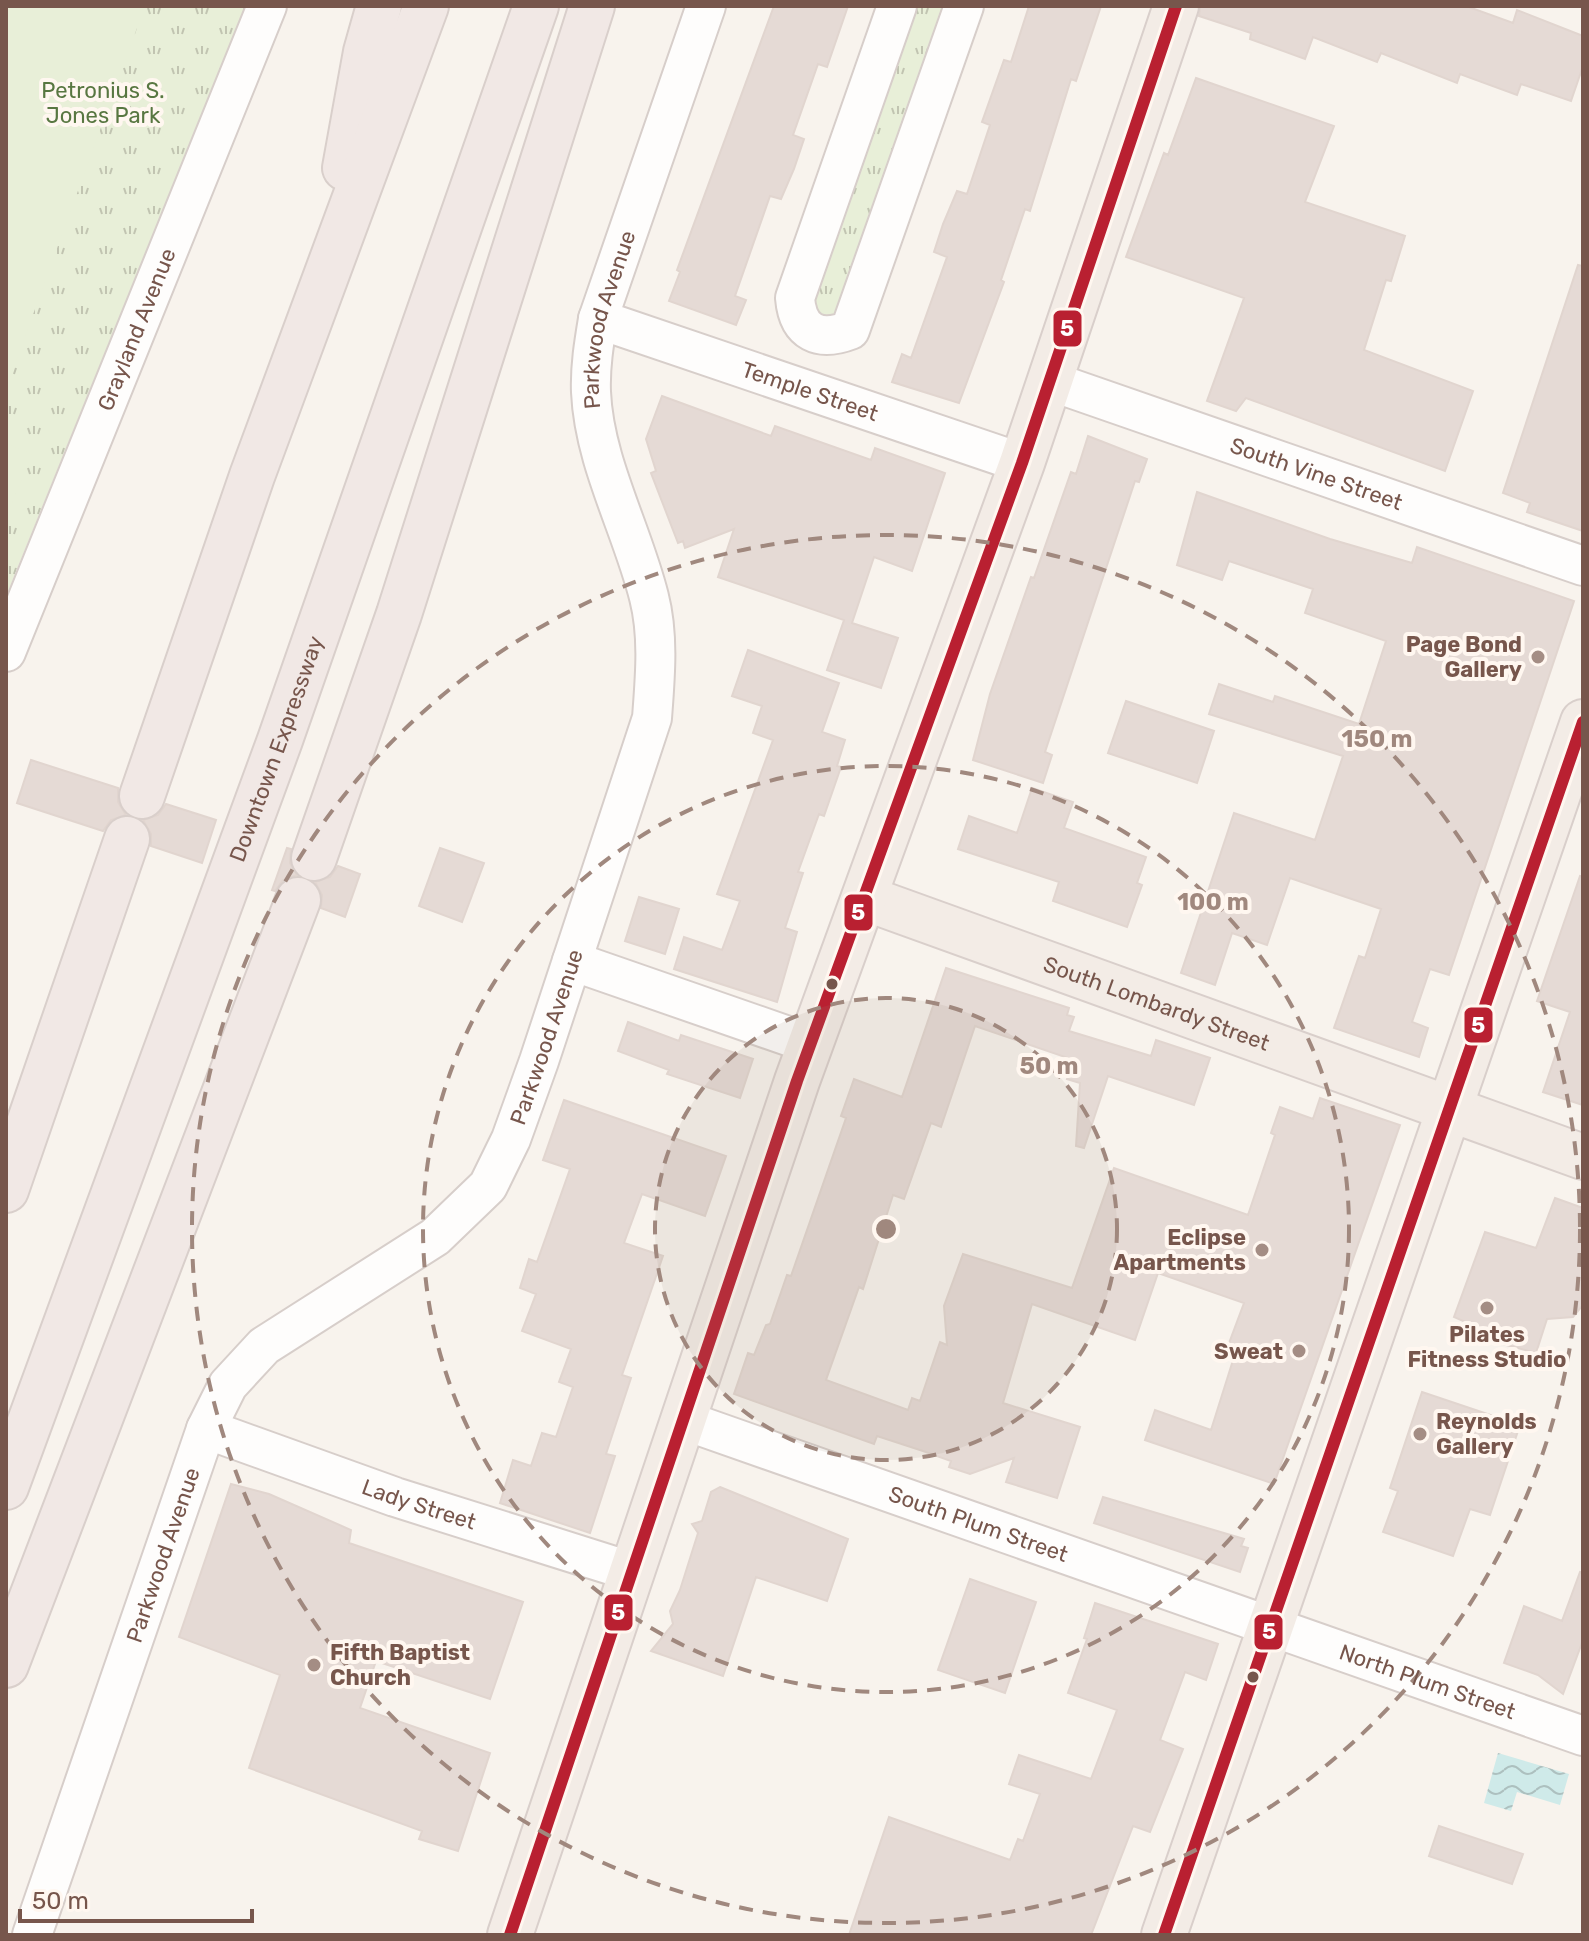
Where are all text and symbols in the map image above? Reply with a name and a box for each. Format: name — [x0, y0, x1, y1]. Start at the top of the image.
park label: Petronius S. Jones Park — [41, 77, 165, 129]
street label: Parkwood Avenue — [578, 227, 642, 410]
street label: Grayland Avenue — [92, 244, 182, 415]
line badge: 5 — [1052, 309, 1083, 348]
text: 5 — [1060, 315, 1074, 342]
street label: Temple Street — [738, 356, 882, 427]
street label: South Vine Street — [1226, 432, 1406, 516]
place label: Page Bond Gallery — [1406, 631, 1522, 683]
street label: Downtown Expressway — [223, 632, 329, 866]
marker: Page Bond Gallery — [1529, 648, 1547, 666]
text: 150 m — [1342, 725, 1412, 753]
text: 100 m — [1177, 888, 1249, 916]
line badge: 5 — [843, 893, 874, 932]
text: 5 — [851, 899, 865, 926]
street label: Parkwood Avenue — [504, 946, 589, 1128]
street label: South Lombardy Street — [1040, 951, 1274, 1057]
unlabelled marker — [824, 976, 840, 992]
line badge: 5 — [1463, 1006, 1494, 1044]
text: 5 — [1471, 1012, 1485, 1039]
text: 50 m — [1020, 1052, 1078, 1080]
centre of rings — [872, 1215, 900, 1243]
place label: Eclipse Apartments — [1113, 1224, 1246, 1276]
marker: Eclipse Apartments — [1253, 1241, 1271, 1259]
marker: Pilates Fitness Studio — [1478, 1299, 1496, 1317]
place label: Pilates Fitness Studio — [1408, 1321, 1566, 1373]
place label: Sweat — [1214, 1338, 1283, 1365]
marker: Sweat — [1290, 1342, 1308, 1360]
place label: Reynolds Gallery — [1436, 1408, 1537, 1460]
marker: Reynolds Gallery — [1411, 1425, 1429, 1443]
street label: Parkwood Avenue — [121, 1464, 206, 1646]
street label: Lady Street — [358, 1473, 480, 1536]
street label: South Plum Street — [885, 1480, 1072, 1568]
line badge: 5 — [603, 1593, 634, 1632]
text: 5 — [611, 1599, 625, 1626]
line badge: 5 — [1253, 1613, 1284, 1651]
text: 5 — [1262, 1618, 1276, 1645]
place label: Fifth Baptist Church — [330, 1639, 470, 1691]
street label: North Plum Street — [1336, 1639, 1520, 1725]
marker: Fifth Baptist Church — [305, 1656, 323, 1674]
unlabelled marker — [1245, 1669, 1261, 1685]
scale bar — [20, 1873, 252, 1923]
text: 50 m — [32, 1887, 89, 1915]

